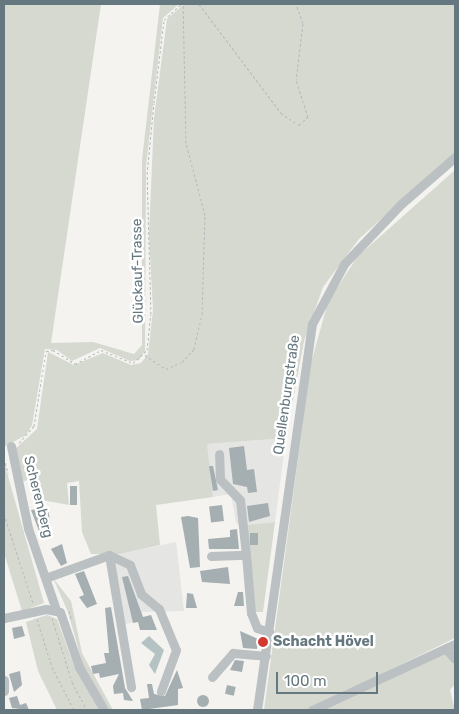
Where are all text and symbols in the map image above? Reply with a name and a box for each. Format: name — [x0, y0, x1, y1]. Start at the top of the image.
street label: Glückauf-Trasse — [129, 218, 147, 324]
street label: Quellenburgstraße — [270, 334, 304, 456]
street label: Scherenberg — [20, 454, 56, 540]
place label: Schacht Hövel — [273, 634, 374, 650]
marker: Schacht Hövel — [257, 636, 269, 648]
scale bar — [279, 662, 382, 694]
text: 100 m — [284, 672, 326, 690]

